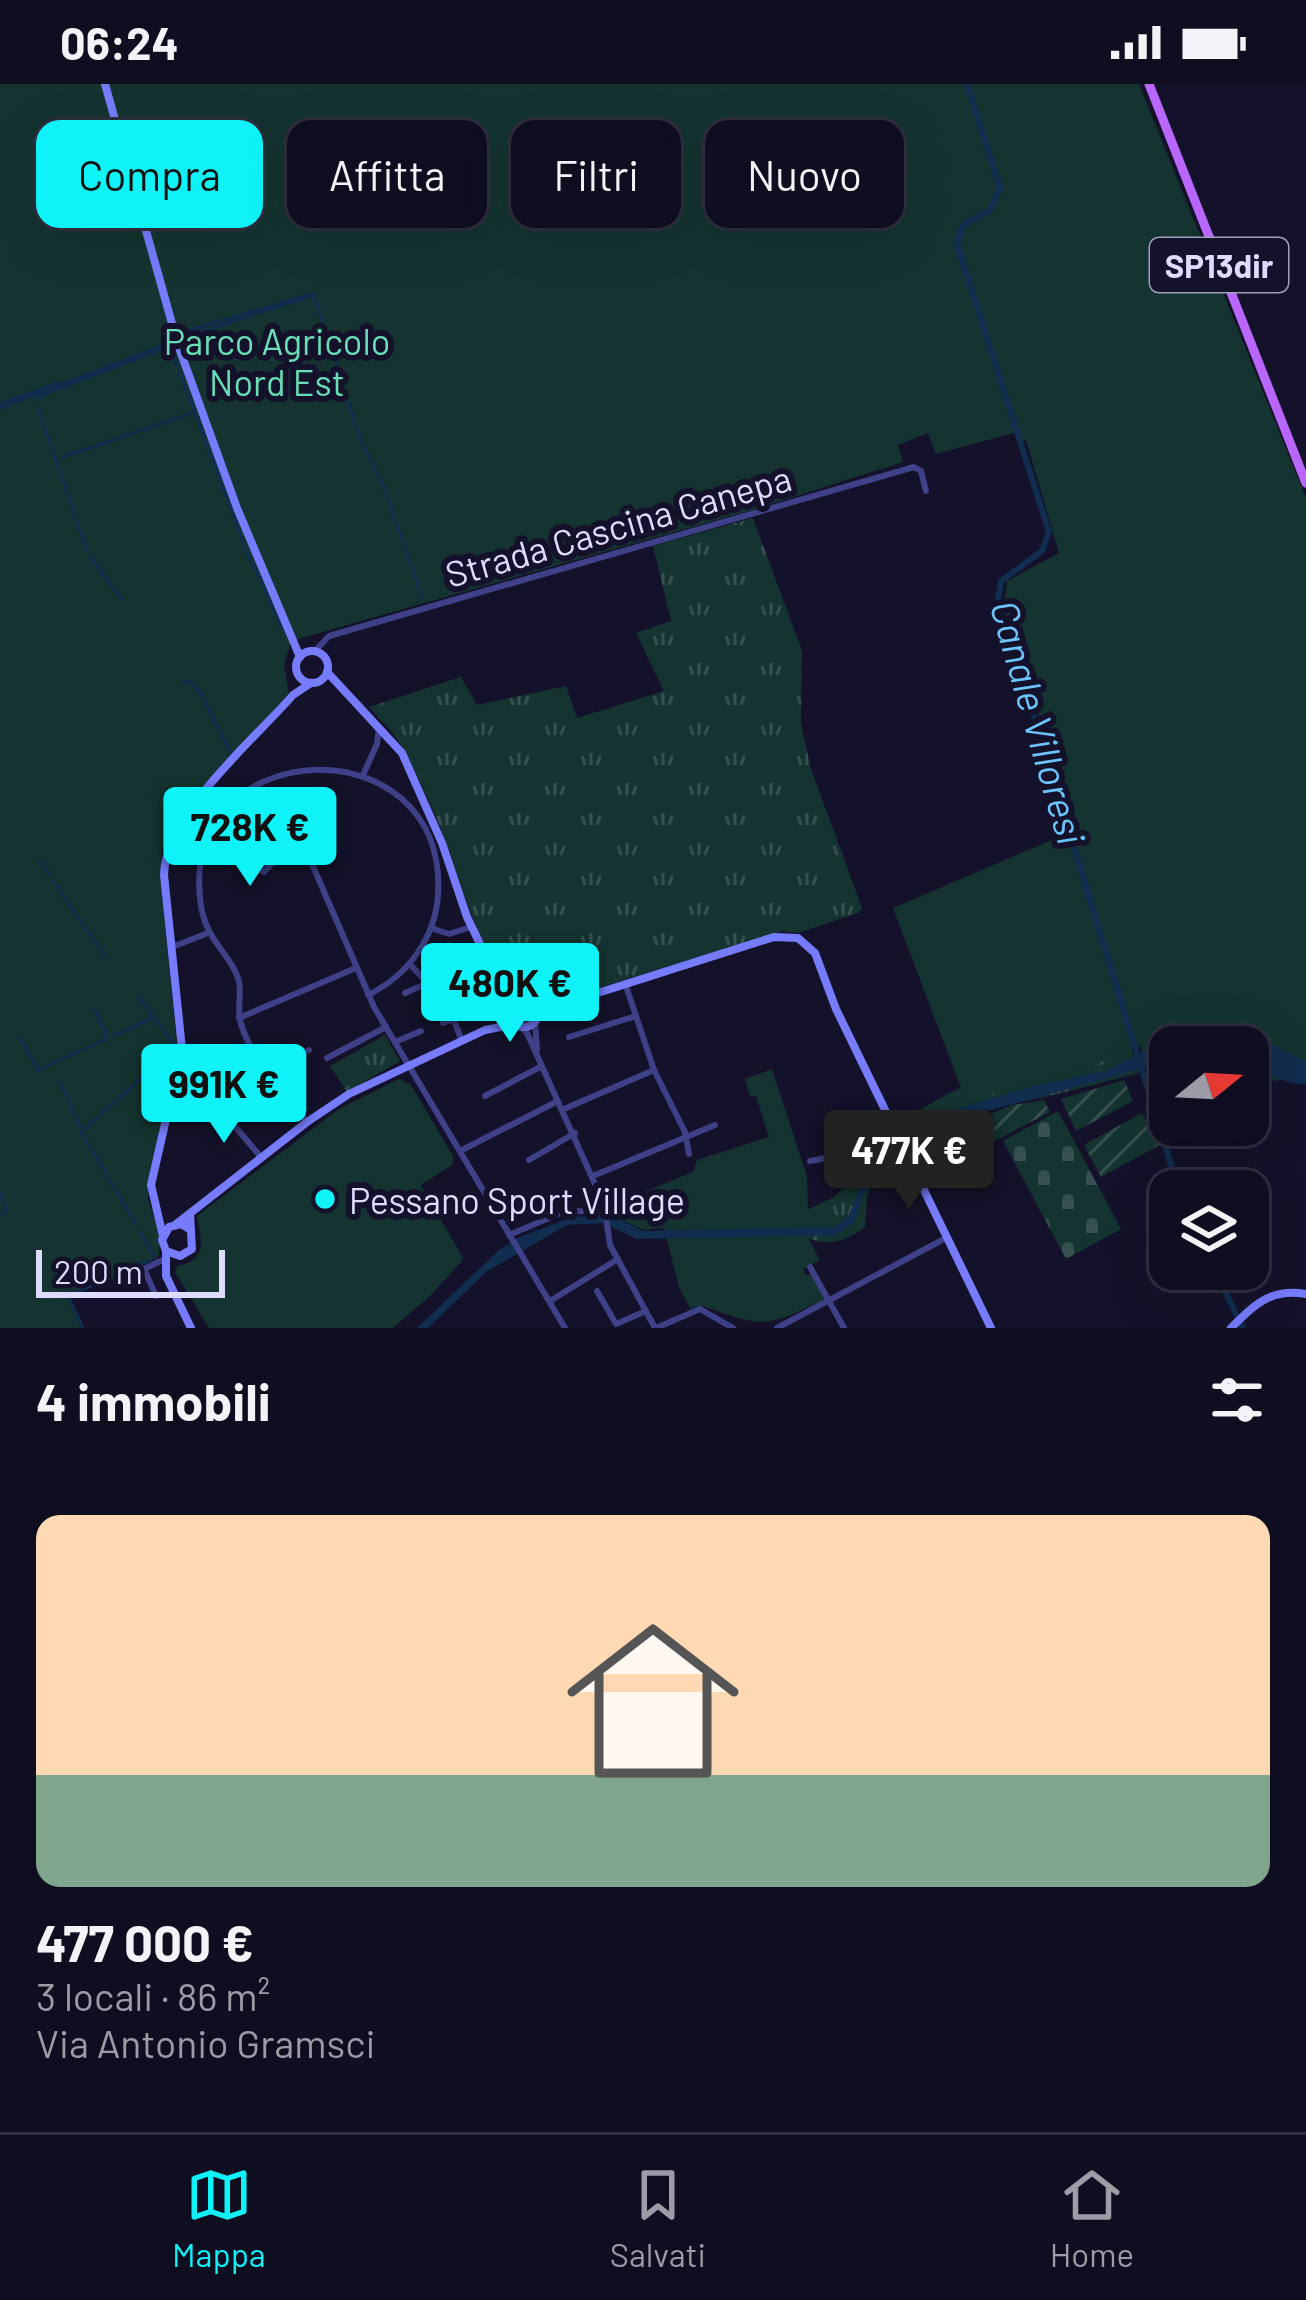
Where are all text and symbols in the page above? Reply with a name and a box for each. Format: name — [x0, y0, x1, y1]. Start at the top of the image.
text: 06:24 — [60, 15, 179, 69]
chip: Compra — [36, 120, 263, 228]
chip: Affitta — [287, 120, 487, 228]
chip: Filtri — [511, 120, 681, 228]
chip: Nuovo — [705, 120, 904, 228]
road number: SP13dir — [1150, 238, 1288, 292]
park label: Parco Agricolo Nord Est — [164, 319, 390, 403]
street label: Strada Cascina Canepa — [440, 455, 796, 595]
water label: Canale Villoresi — [982, 594, 1096, 850]
pin: 728K € — [152, 787, 348, 889]
text: 728K € — [190, 802, 310, 849]
pin: 480K € — [412, 943, 608, 1045]
text: 480K € — [448, 958, 572, 1005]
north arrow — [1149, 1026, 1269, 1146]
map controls — [1149, 1026, 1269, 1290]
pin: 991K € — [126, 1044, 322, 1146]
text: 991K € — [168, 1059, 280, 1106]
pin: 477K € — [811, 1110, 1007, 1212]
text: 477K € — [851, 1125, 967, 1172]
button: layers — [1149, 1170, 1269, 1290]
place label: Pessano Sport Village — [349, 1178, 685, 1221]
marker: Pessano Sport Village — [312, 1186, 338, 1212]
scale bar — [36, 1244, 225, 1297]
text: 200 m — [54, 1251, 143, 1291]
icon: filters — [1204, 1367, 1270, 1433]
text: 4 immobili — [36, 1370, 271, 1431]
icon: home — [545, 1593, 761, 1809]
text: 477 000 € — [36, 1911, 254, 1972]
text: 3 locali · 86 m² — [36, 1972, 270, 2019]
text: Via Antonio Gramsci — [36, 2019, 375, 2066]
tab: Mappa — [172, 2162, 266, 2274]
tab: Salvati — [610, 2162, 706, 2274]
tab: Home — [1050, 2162, 1134, 2274]

